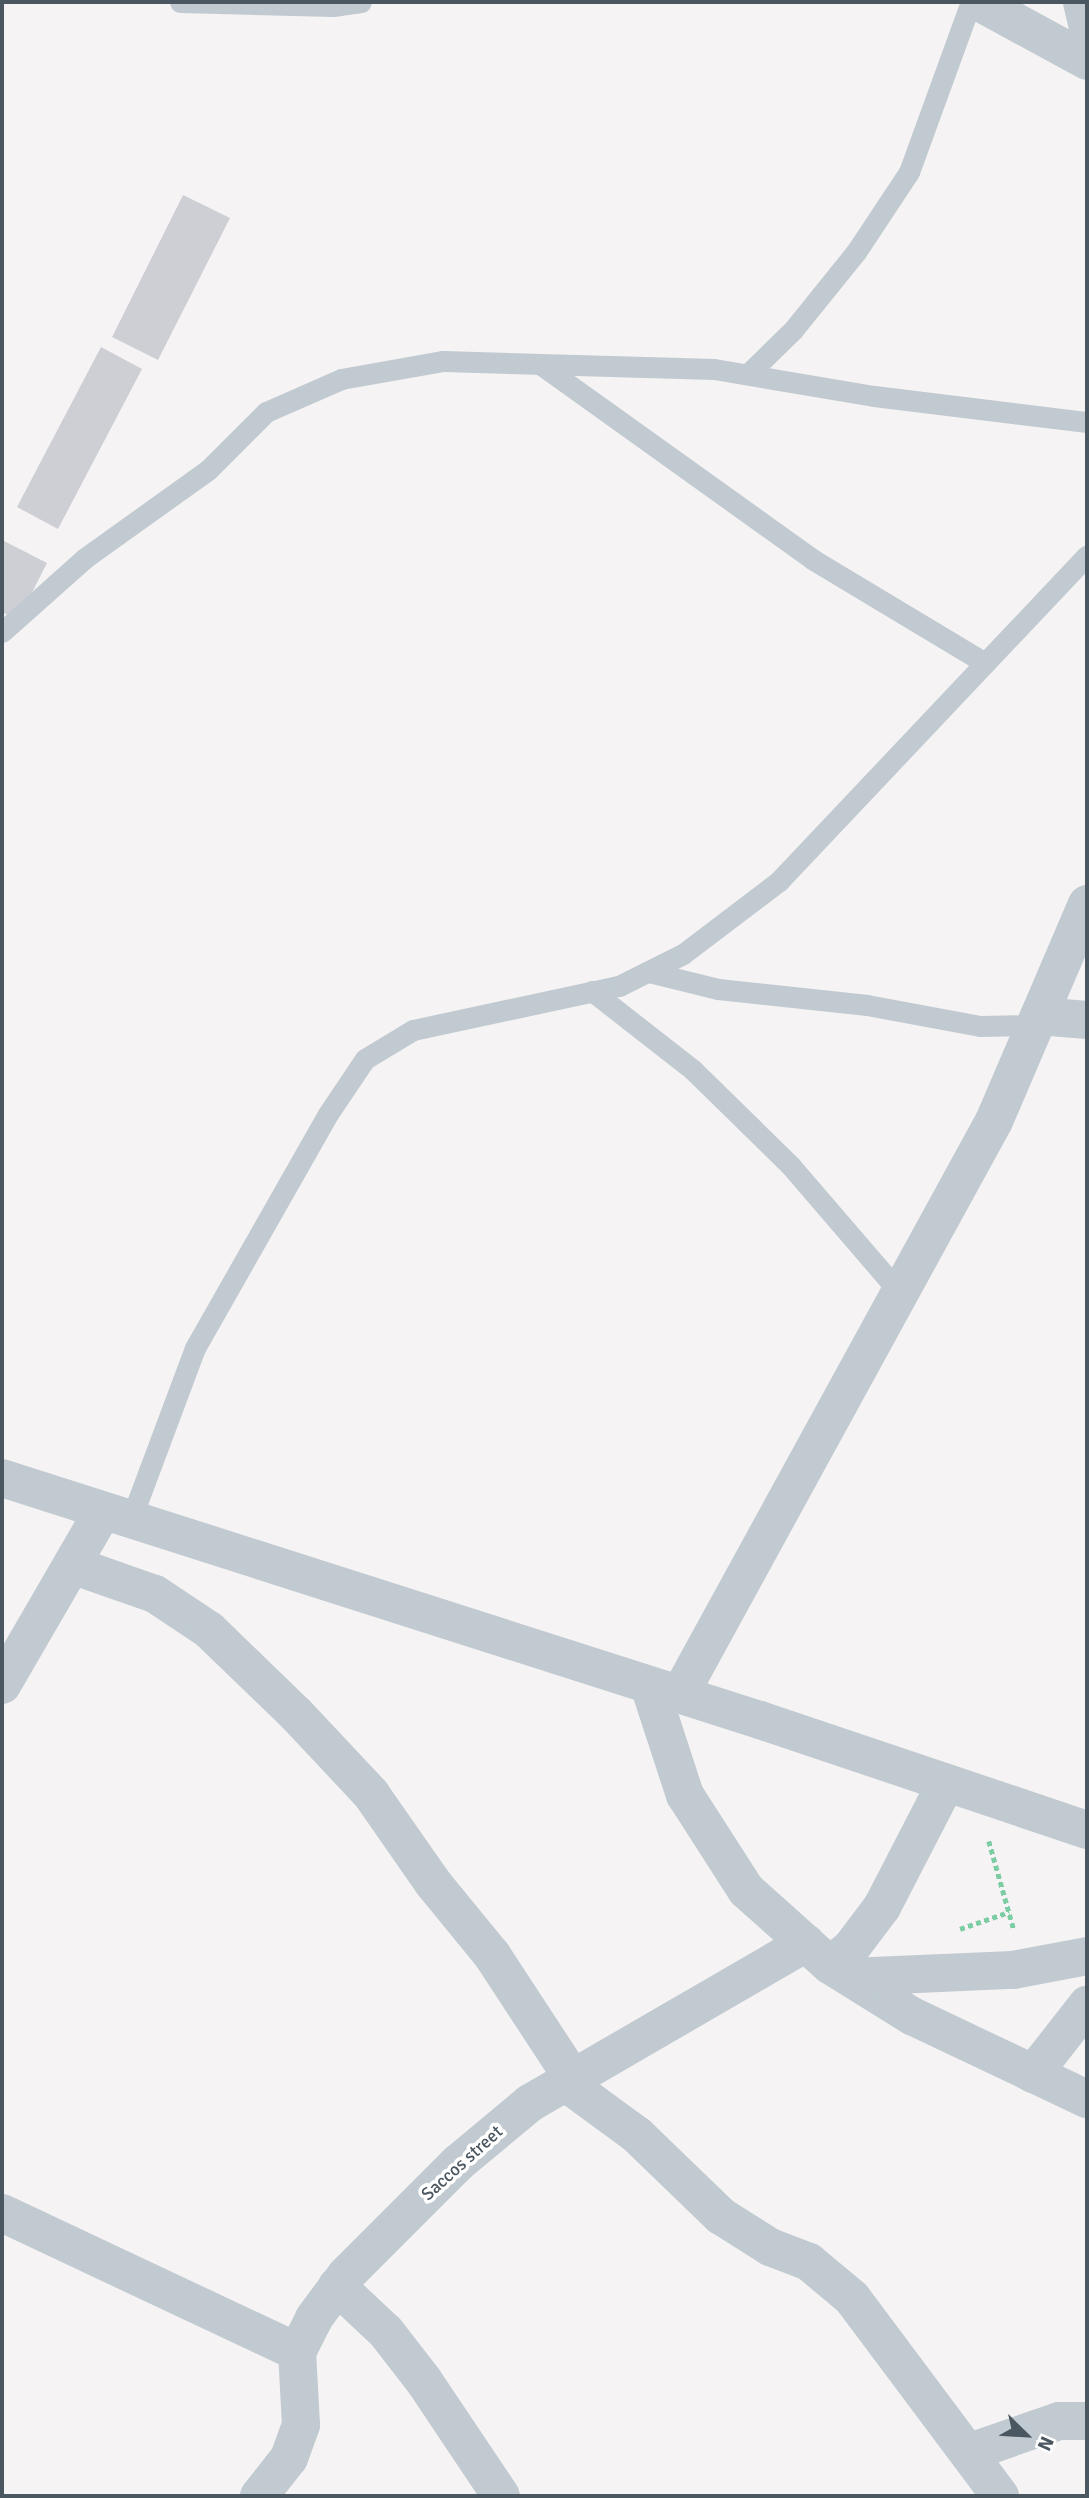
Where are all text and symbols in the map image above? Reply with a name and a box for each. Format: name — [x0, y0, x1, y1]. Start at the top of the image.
street label: Saccos street — [417, 2121, 507, 2205]
north arrow — [991, 2400, 1061, 2470]
text: N — [1032, 2433, 1059, 2454]

